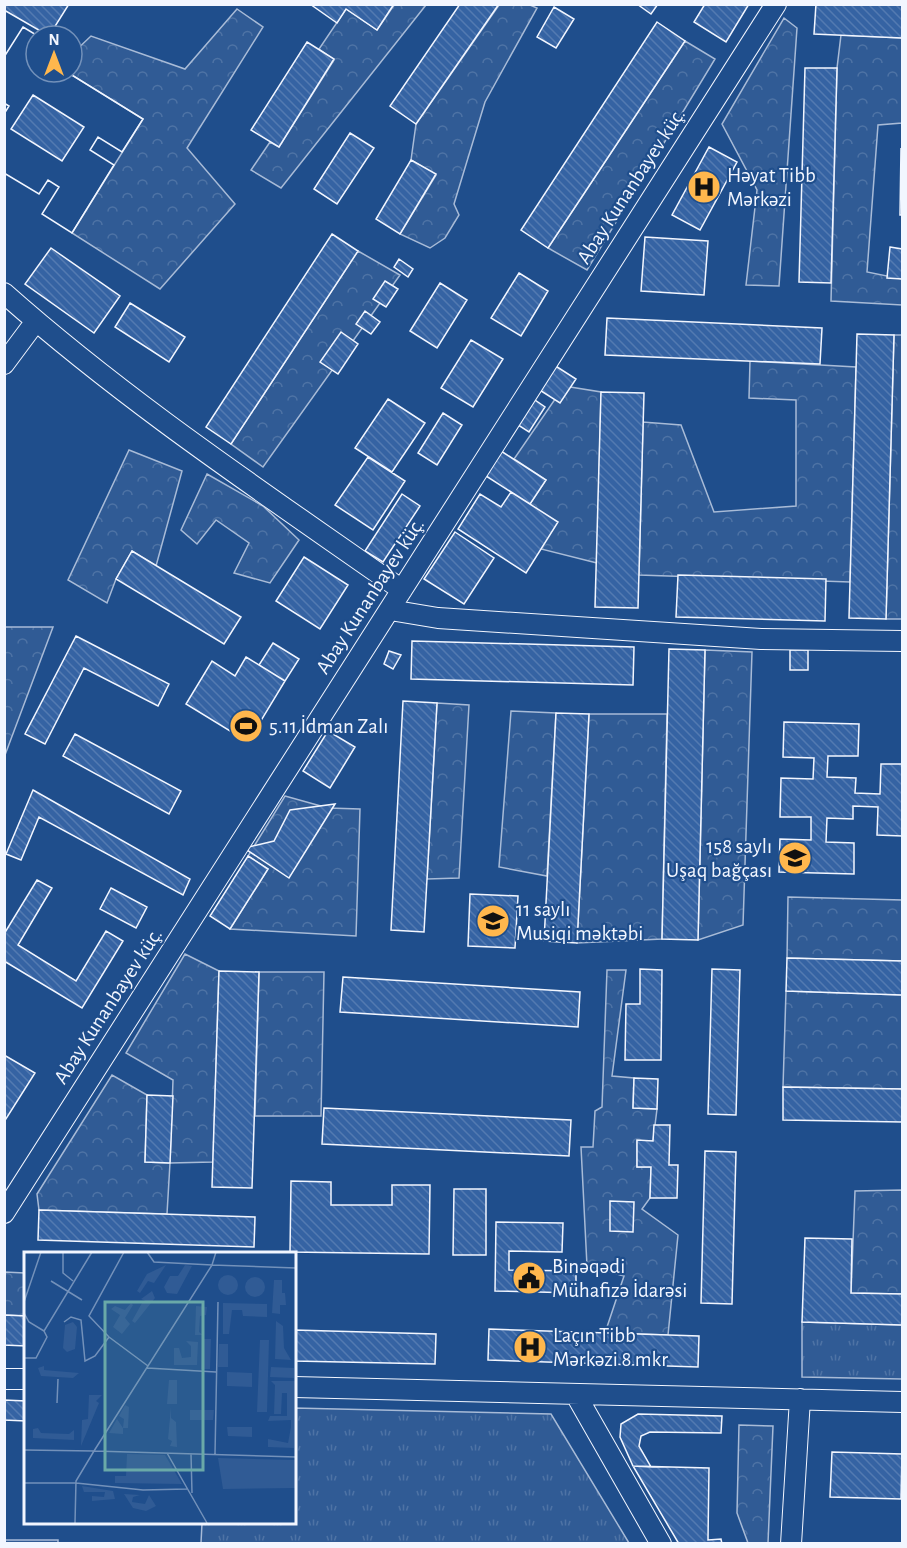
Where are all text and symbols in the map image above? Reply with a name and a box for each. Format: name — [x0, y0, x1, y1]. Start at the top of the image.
north arrow — [24, 24, 84, 84]
text: N — [48, 32, 60, 48]
street label: Abay Kunanbayev küç. — [573, 104, 689, 268]
place label: Həyat Tibb Mərkəzi — [727, 165, 816, 210]
hospital icon: Həyat Tibb Mərkəzi — [686, 169, 722, 205]
street label: Abay Kunanbayev küç. — [312, 514, 428, 678]
sports icon: 5.11 İdman Zalı — [228, 708, 264, 744]
place label: 5.11 İdman Zalı — [269, 715, 388, 737]
place label: 158 saylı Uşaq bağçası — [666, 836, 772, 881]
school or university icon: 158 saylı Uşaq bağçası — [777, 840, 813, 876]
place label: 11 saylı Musiqi məktəbi — [516, 899, 643, 944]
school or university icon: 11 saylı Musiqi məktəbi — [475, 903, 511, 939]
street label: Abay Kunanbayev küç. — [50, 924, 166, 1088]
inset map — [24, 1252, 296, 1524]
place label: Binəqədi Mühafizə İdarəsi — [552, 1256, 687, 1301]
public building icon: Binəqədi Mühafizə İdarəsi — [511, 1260, 547, 1296]
place label: Laçın Tibb Mərkəzi 8 mkr — [553, 1325, 668, 1370]
hospital icon: Laçın Tibb Mərkəzi 8 mkr — [512, 1329, 548, 1365]

